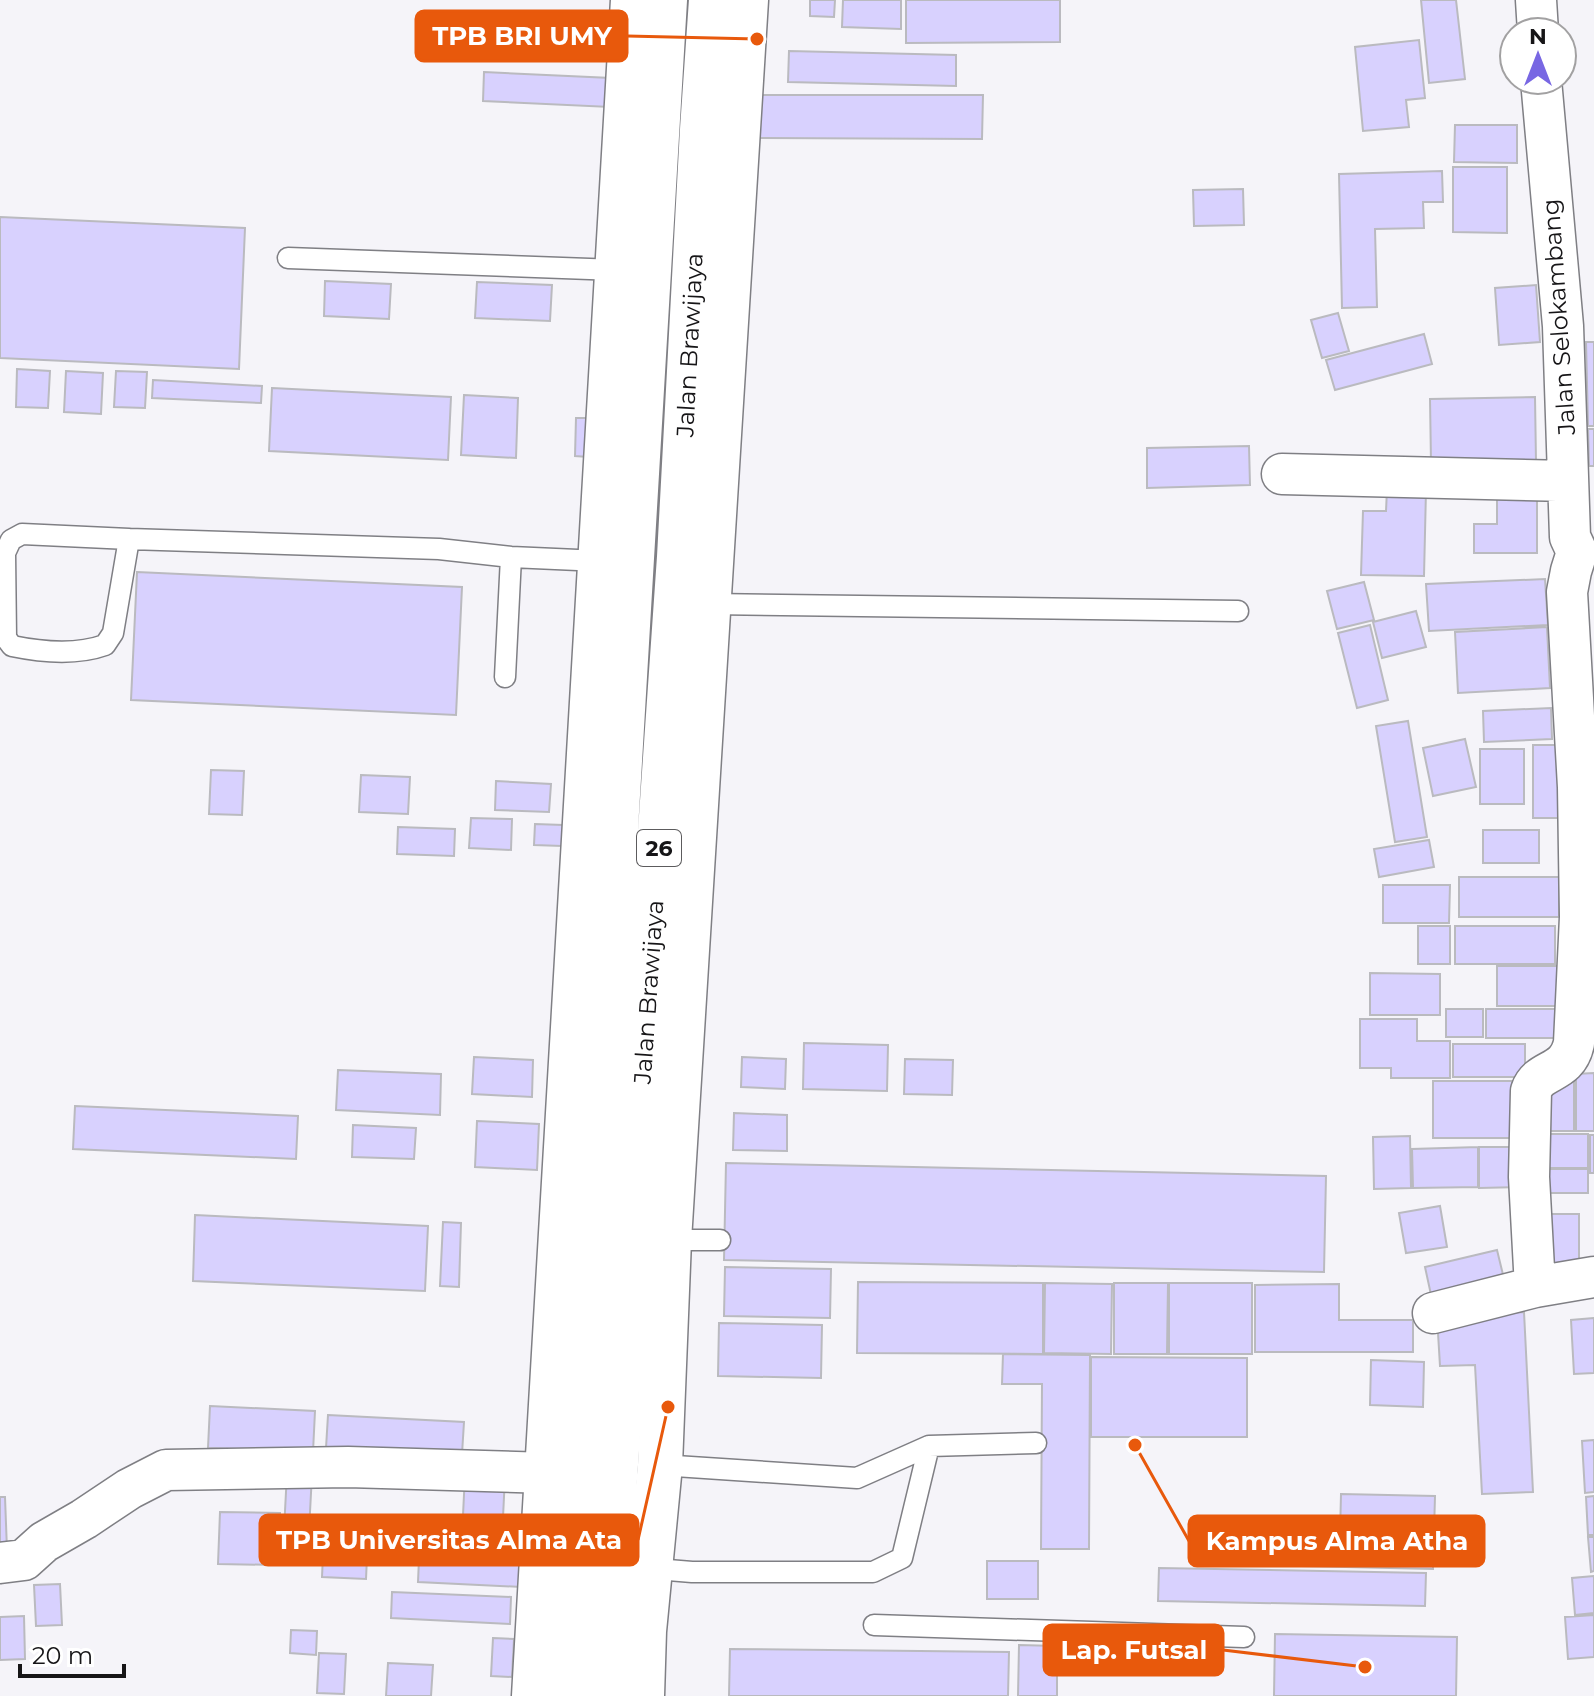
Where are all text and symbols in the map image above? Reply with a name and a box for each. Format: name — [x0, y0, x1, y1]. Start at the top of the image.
callout: TPB BRI UMY — [416, 11, 627, 61]
north arrow — [1498, 16, 1578, 96]
text: TPB BRI UMY — [432, 20, 612, 52]
text: N — [1529, 23, 1547, 50]
street label: Jalan Selokambang — [1536, 198, 1581, 437]
street label: Jalan Brawijaya — [670, 252, 709, 439]
road number: 26 — [637, 830, 681, 866]
street label: Jalan Brawijaya — [628, 899, 669, 1086]
callout: TPB Universitas Alma Ata — [260, 1515, 638, 1565]
callout: Kampus Alma Atha — [1189, 1516, 1484, 1566]
text: TPB Universitas Alma Ata — [276, 1524, 622, 1556]
text: Kampus Alma Atha — [1206, 1525, 1468, 1557]
callout: Lap. Futsal — [1044, 1625, 1223, 1675]
scale bar — [20, 1628, 124, 1678]
text: Lap. Futsal — [1061, 1634, 1207, 1666]
text: 20 m — [32, 1641, 93, 1670]

